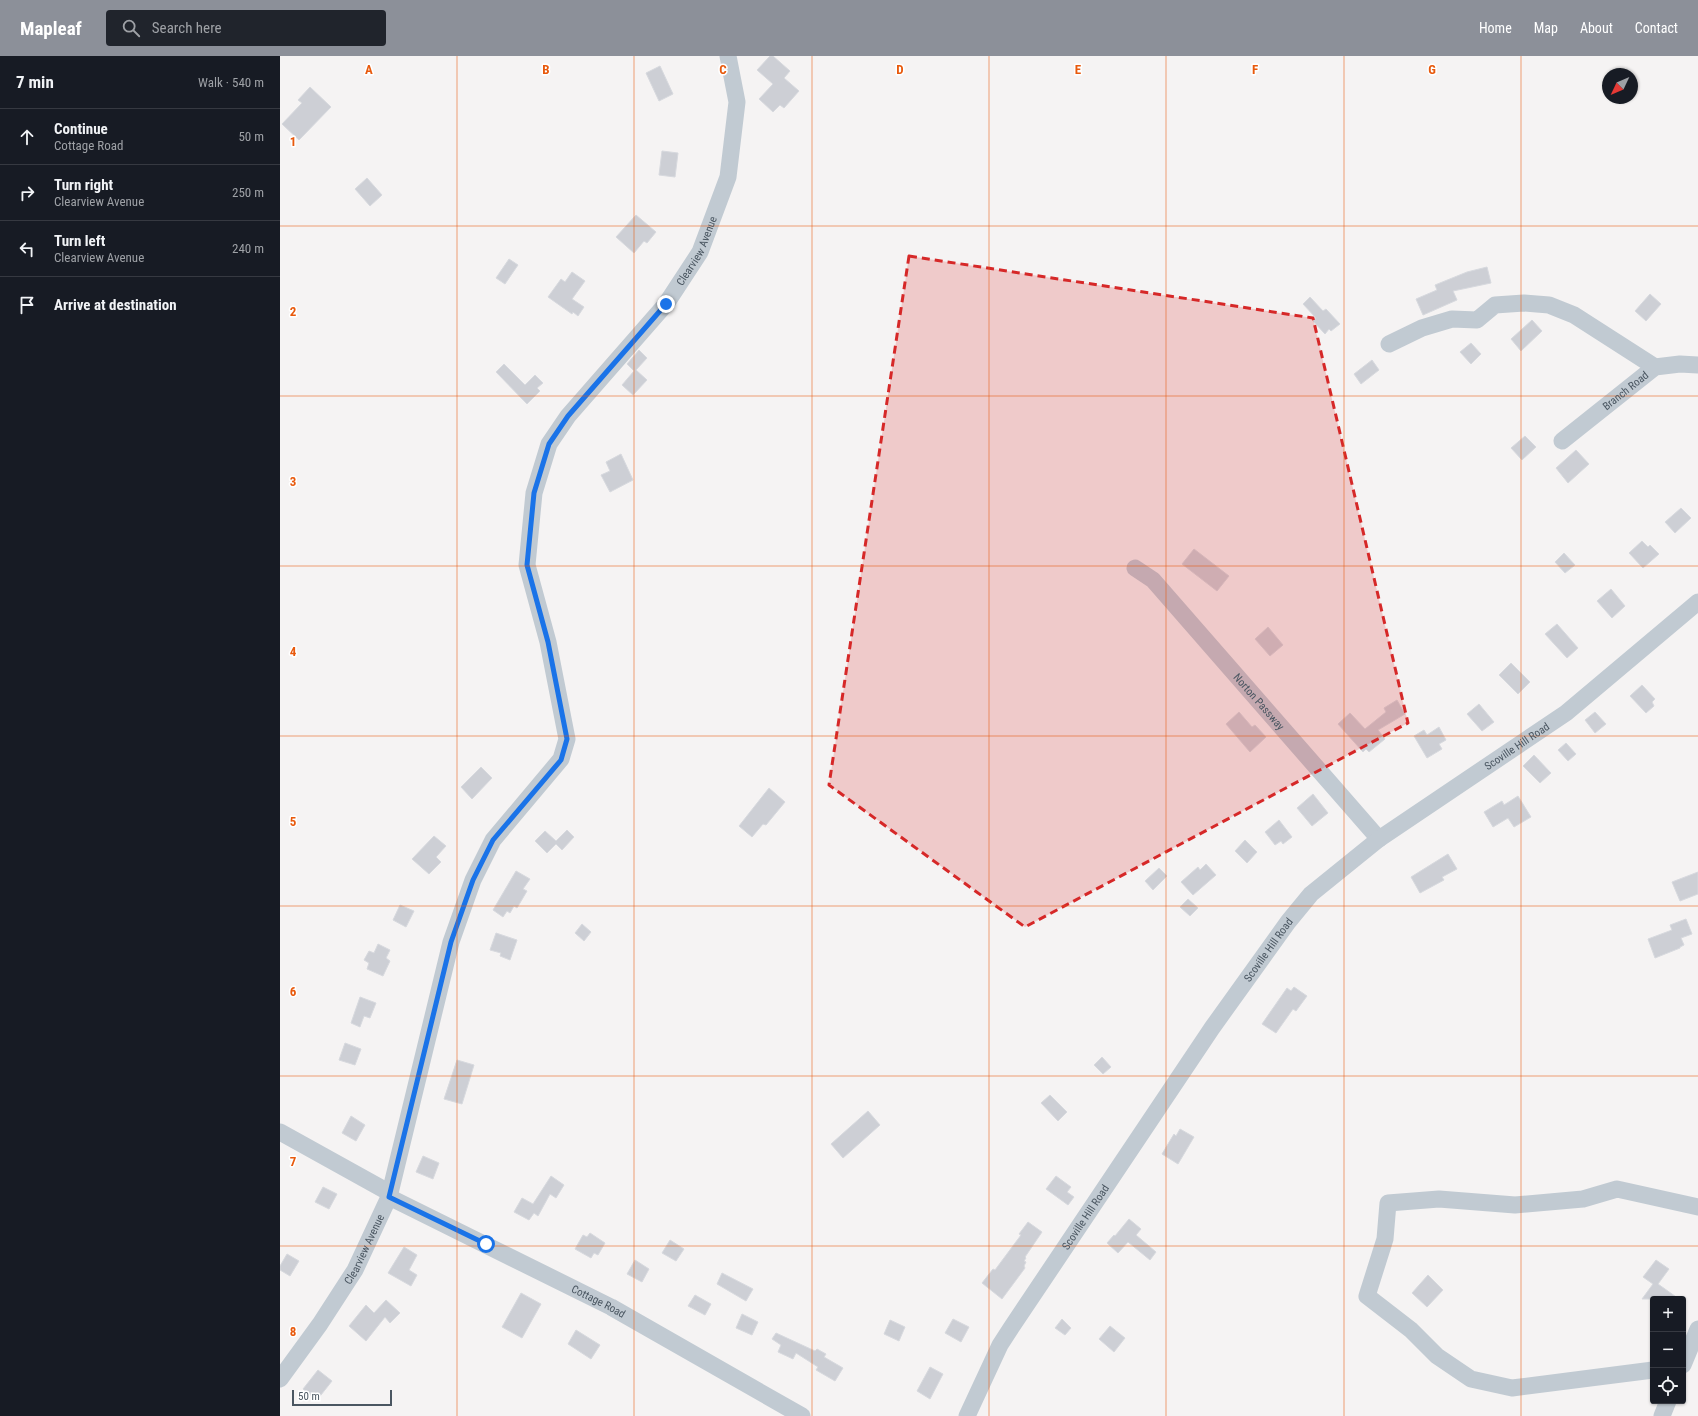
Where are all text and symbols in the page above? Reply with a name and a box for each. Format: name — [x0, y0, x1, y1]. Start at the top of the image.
search box — [106, 10, 386, 46]
text: Mapleaf — [20, 17, 82, 40]
icon: search — [120, 17, 142, 39]
text: Search here — [152, 19, 222, 37]
text: Home — [1479, 20, 1512, 36]
text: Map — [1534, 20, 1558, 36]
text: About — [1580, 20, 1613, 36]
text: Contact — [1635, 20, 1678, 36]
text: A — [365, 62, 373, 77]
text: B — [542, 62, 550, 77]
text: C — [719, 62, 727, 77]
text: D — [896, 62, 904, 77]
text: E — [1075, 62, 1082, 77]
text: F — [1252, 62, 1258, 77]
text: G — [1428, 62, 1436, 77]
north arrow — [1602, 68, 1638, 104]
text: 7 min — [16, 72, 54, 92]
text: Walk · 540 m — [198, 75, 264, 90]
text: Continue — [54, 120, 108, 138]
icon: ahead — [16, 126, 38, 148]
text: 50 m — [238, 129, 264, 144]
text: 1 — [290, 134, 296, 149]
text: Cottage Road — [54, 138, 123, 153]
text: Turn right — [54, 176, 113, 194]
icon: right — [16, 182, 38, 204]
text: 250 m — [232, 185, 264, 200]
text: Clearview Avenue — [54, 194, 144, 209]
street label: Clearview Avenue — [674, 215, 720, 288]
text: Turn left — [54, 232, 105, 250]
icon: left — [16, 238, 38, 260]
text: 240 m — [232, 241, 264, 256]
text: Clearview Avenue — [54, 250, 144, 265]
icon: arrive — [16, 294, 38, 316]
route end — [657, 295, 675, 313]
text: Arrive at destination — [54, 296, 177, 314]
text: 2 — [290, 304, 297, 319]
street label: Branch Road — [1600, 369, 1651, 413]
text: 3 — [290, 474, 296, 489]
text: 4 — [290, 644, 297, 659]
street label: Norton Passway — [1231, 671, 1287, 733]
street label: Scoville Hill Road — [1482, 720, 1552, 773]
text: 5 — [290, 814, 297, 829]
street label: Scoville Hill Road — [1241, 915, 1296, 984]
text: 6 — [290, 984, 297, 999]
text: 7 — [290, 1154, 297, 1169]
street label: Scoville Hill Road — [1059, 1182, 1112, 1252]
street label: Clearview Avenue — [341, 1212, 387, 1287]
route start — [477, 1235, 495, 1253]
street label: Cottage Road — [569, 1282, 628, 1321]
map controls — [1650, 1296, 1686, 1404]
button: + — [1650, 1296, 1686, 1332]
text: 8 — [290, 1324, 296, 1339]
button: − — [1650, 1332, 1686, 1368]
button: locate — [1650, 1368, 1686, 1404]
scale bar — [292, 1388, 392, 1407]
text: 50 m — [298, 1390, 320, 1403]

